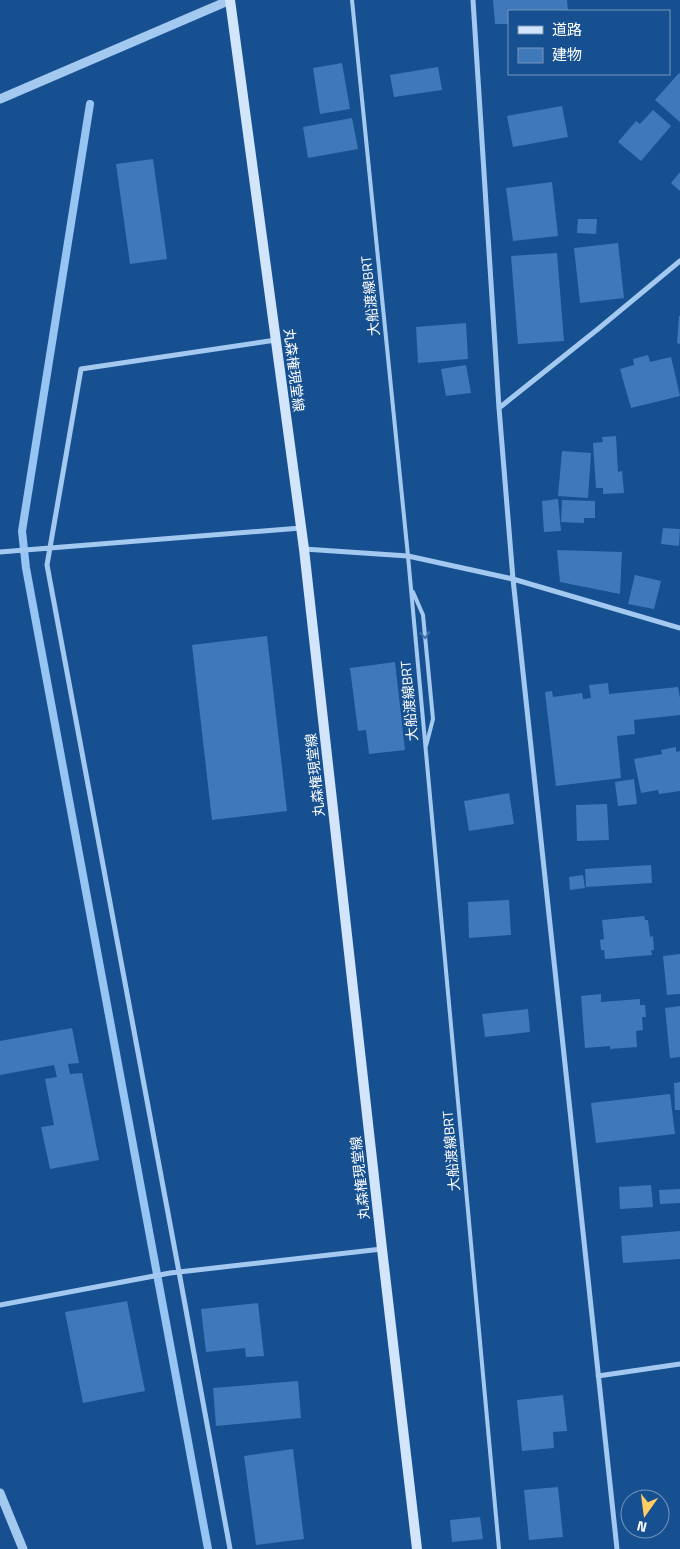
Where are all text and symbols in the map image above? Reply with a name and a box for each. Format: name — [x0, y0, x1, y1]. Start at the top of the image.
legend — [508, 10, 670, 75]
text: 道路 — [552, 18, 582, 41]
text: 建物 — [552, 43, 582, 66]
street label: 大船渡線BRT — [355, 254, 384, 337]
street label: 丸森権現堂線 — [279, 327, 310, 413]
one-way arrow — [419, 631, 430, 639]
street label: 大船渡線BRT — [394, 659, 422, 742]
street label: 丸森権現堂線 — [300, 732, 329, 818]
street label: 大船渡線BRT — [436, 1109, 464, 1192]
street label: 丸森権現堂線 — [345, 1135, 374, 1221]
north arrow — [620, 1489, 670, 1539]
text: N — [634, 1516, 649, 1538]

